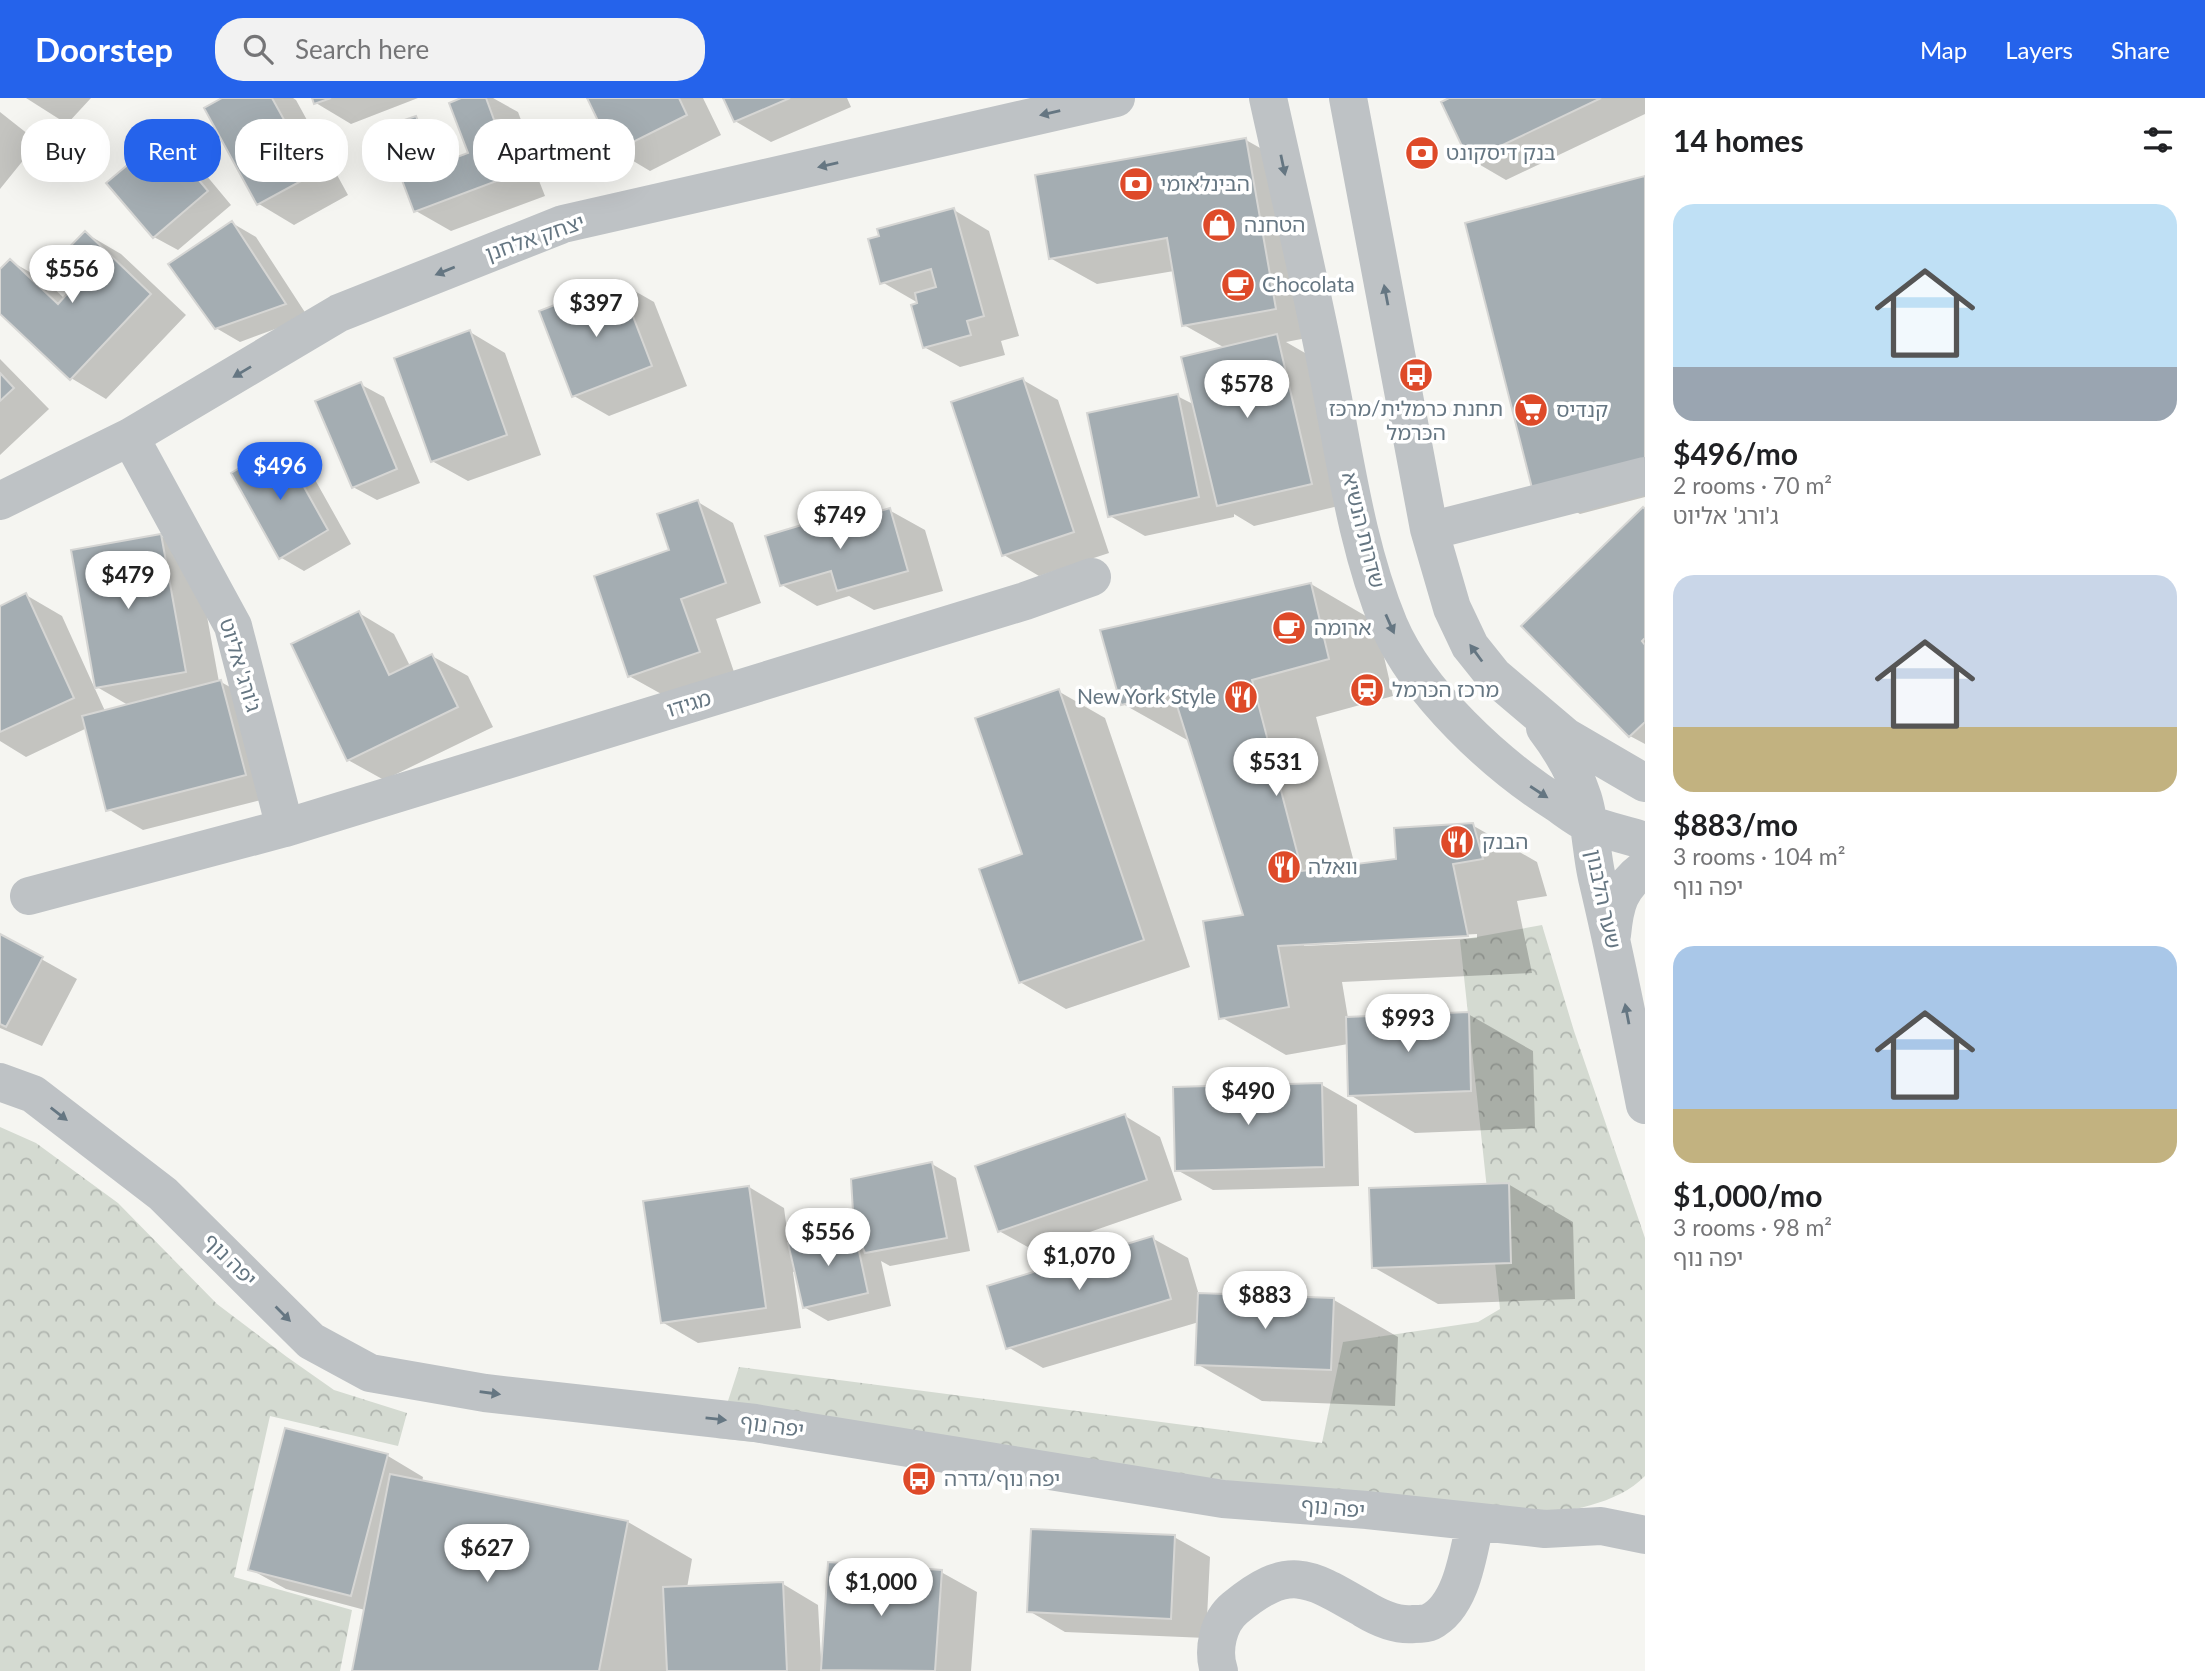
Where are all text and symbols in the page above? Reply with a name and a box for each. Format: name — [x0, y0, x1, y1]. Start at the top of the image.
search box — [215, 18, 705, 81]
text: Doorstep — [35, 29, 173, 69]
icon: search — [239, 30, 277, 68]
text: Search here — [295, 33, 429, 65]
text: Map — [1920, 35, 1967, 64]
text: Layers — [2005, 35, 2073, 64]
text: Share — [2111, 35, 2170, 64]
one-way arrow — [1039, 108, 1061, 119]
chip: Buy — [21, 119, 110, 182]
chip: Rent — [124, 119, 221, 182]
chip: Filters — [235, 119, 348, 182]
chip: New — [362, 119, 459, 182]
chip: Apartment — [473, 119, 635, 182]
icon: filters — [2139, 121, 2177, 159]
text: 14 homes — [1673, 122, 1804, 158]
bank icon: בנק דיסקונט — [1403, 134, 1441, 172]
place label: בנק דיסקונט — [1446, 139, 1556, 164]
one-way arrow — [1278, 154, 1289, 176]
one-way arrow — [817, 159, 839, 170]
bank icon: הבינלאומי — [1117, 165, 1155, 203]
place label: הבינלאומי — [1160, 170, 1250, 195]
shop icon: הטחנה — [1200, 206, 1238, 244]
street label: יצחק אלחנן — [482, 208, 587, 265]
place label: הטחנה — [1244, 211, 1306, 236]
pin: $556 — [31, 246, 113, 305]
icon: home — [1862, 250, 1988, 376]
text: $556 — [45, 254, 99, 282]
one-way arrow — [434, 266, 455, 277]
cafe icon: Chocolata — [1219, 266, 1257, 304]
place label: Chocolata — [1262, 271, 1355, 296]
pin: $397 — [555, 280, 637, 339]
one-way arrow — [1380, 284, 1391, 306]
text: $397 — [569, 288, 623, 316]
bus stop icon: תחנת כרמלית/מרכז הכרמל — [1397, 356, 1435, 394]
pin: $578 — [1206, 360, 1288, 420]
one-way arrow — [232, 366, 251, 378]
text: $578 — [1220, 369, 1274, 397]
supermarket icon: קנדיס — [1512, 391, 1550, 429]
place label: תחנת כרמלית/מרכז הכרמל — [1329, 395, 1503, 444]
place label: קנדיס — [1556, 396, 1608, 421]
text: $496/mo — [1673, 435, 1798, 471]
pin: $496 — [239, 442, 321, 502]
text: $496 — [253, 451, 307, 479]
street label: שדרות הנשיא — [1338, 469, 1391, 590]
text: 2 rooms · 70 m² — [1673, 471, 1832, 499]
pin: $749 — [799, 491, 881, 551]
text: $749 — [813, 500, 867, 528]
text: ג'ורג' אליוט — [1673, 501, 1778, 529]
pin: $479 — [87, 552, 169, 611]
text: $479 — [101, 560, 155, 588]
cafe icon: ארומה — [1270, 609, 1308, 647]
place label: ארומה — [1314, 614, 1372, 639]
one-way arrow — [1384, 614, 1396, 634]
street label: ג'ורג' אליוט — [215, 615, 268, 714]
icon: home — [1862, 621, 1988, 747]
one-way arrow — [1469, 643, 1483, 662]
station icon: מרכז הכרמל — [1348, 671, 1386, 709]
place label: מרכז הכרמל — [1392, 676, 1499, 701]
restaurant icon: New York Style — [1222, 678, 1260, 716]
place label: New York Style — [1077, 683, 1216, 708]
street label: מגידו — [663, 684, 714, 721]
pin: $531 — [1235, 738, 1317, 798]
text: $531 — [1249, 747, 1303, 775]
one-way arrow — [1530, 786, 1549, 799]
text: $883/mo — [1673, 806, 1798, 842]
restaurant icon: הבנק — [1438, 823, 1476, 861]
place label: הבנק — [1482, 828, 1528, 853]
text: 3 rooms · 104 m² — [1673, 842, 1845, 870]
street label: שער הלבנון — [1582, 847, 1627, 951]
restaurant icon: וואלה — [1265, 848, 1303, 886]
place label: וואלה — [1308, 853, 1358, 878]
text: יפה נוף — [1673, 872, 1743, 900]
icon: home — [1862, 992, 1988, 1118]
pin: $993 — [1367, 995, 1449, 1054]
text: $993 — [1381, 1003, 1435, 1031]
one-way arrow — [1621, 1003, 1632, 1025]
pin: $490 — [1207, 1068, 1289, 1127]
text: $490 — [1221, 1076, 1275, 1104]
one-way arrow — [50, 1106, 68, 1121]
text: $1,000/mo — [1673, 1177, 1822, 1213]
pin: $556 — [787, 1208, 869, 1268]
text: 3 rooms · 98 m² — [1673, 1213, 1832, 1241]
text: $556 — [801, 1217, 855, 1245]
street label: יפה נוף — [200, 1227, 263, 1290]
pin: $1,070 — [1022, 1232, 1136, 1292]
text: $1,070 — [1043, 1241, 1115, 1269]
text: יפה נוף — [1673, 1243, 1743, 1271]
pin: $883 — [1224, 1272, 1306, 1331]
text: $883 — [1238, 1280, 1292, 1308]
one-way arrow — [275, 1305, 292, 1322]
one-way arrow — [479, 1388, 501, 1399]
street label: יפה נוף — [739, 1408, 806, 1441]
one-way arrow — [705, 1413, 727, 1424]
bus stop icon: יפה נוף/גדרה — [900, 1460, 938, 1498]
place label: יפה נוף/גדרה — [944, 1465, 1060, 1490]
street label: יפה נוף — [1300, 1491, 1366, 1522]
pin: $627 — [446, 1524, 528, 1584]
text: $627 — [460, 1533, 514, 1561]
pin: $1,000 — [824, 1558, 938, 1618]
text: $1,000 — [845, 1567, 917, 1595]

